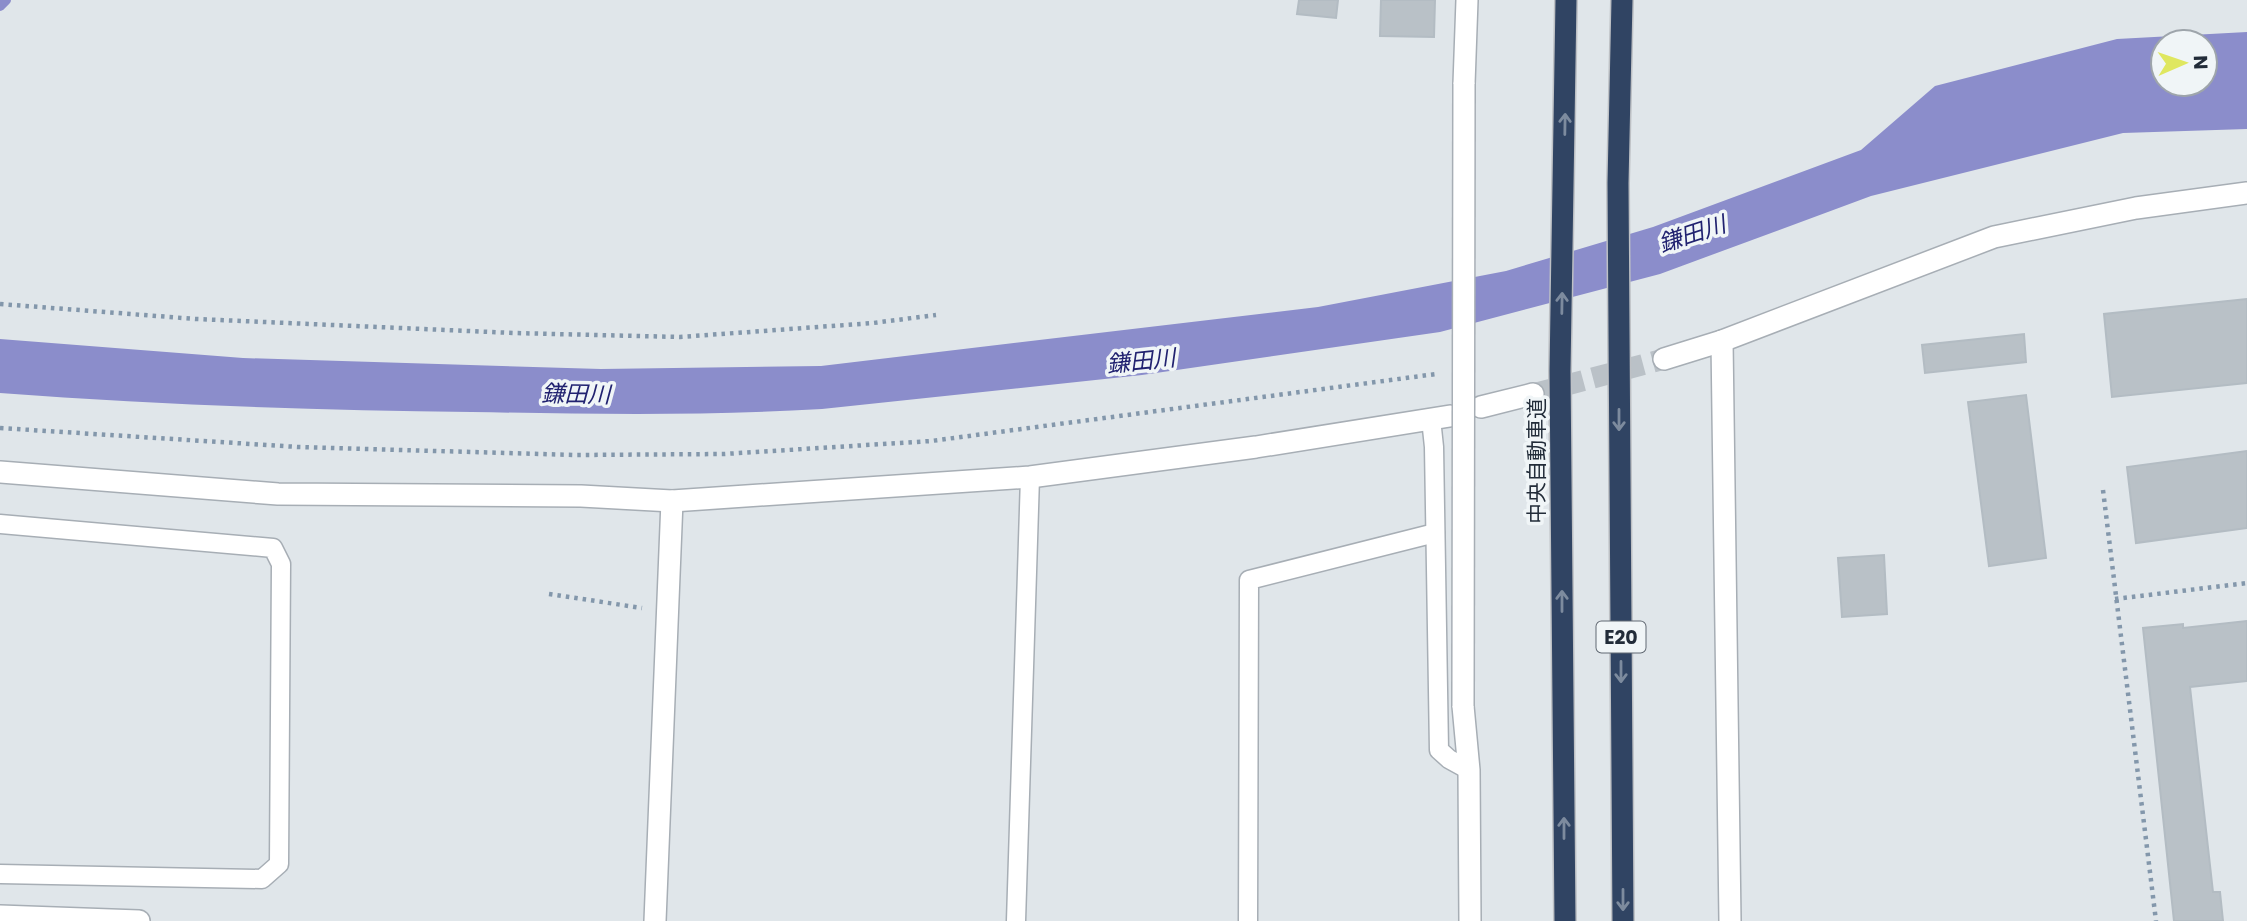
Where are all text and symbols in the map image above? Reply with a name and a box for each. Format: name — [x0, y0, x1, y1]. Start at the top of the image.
north arrow — [2149, 28, 2219, 98]
text: N — [2187, 55, 2214, 70]
one-way arrow — [1558, 112, 1572, 135]
water label: 鎌田川 — [1654, 207, 1733, 260]
one-way arrow — [1555, 291, 1569, 314]
water label: 鎌田川 — [1105, 341, 1180, 381]
water label: 鎌田川 — [541, 377, 614, 411]
street label: 中央自動車道 — [1522, 398, 1551, 524]
one-way arrow — [1612, 409, 1626, 432]
one-way arrow — [1556, 590, 1569, 613]
road number: E20 — [1596, 622, 1646, 652]
one-way arrow — [1614, 661, 1628, 684]
one-way arrow — [1558, 817, 1571, 840]
one-way arrow — [1616, 888, 1630, 911]

